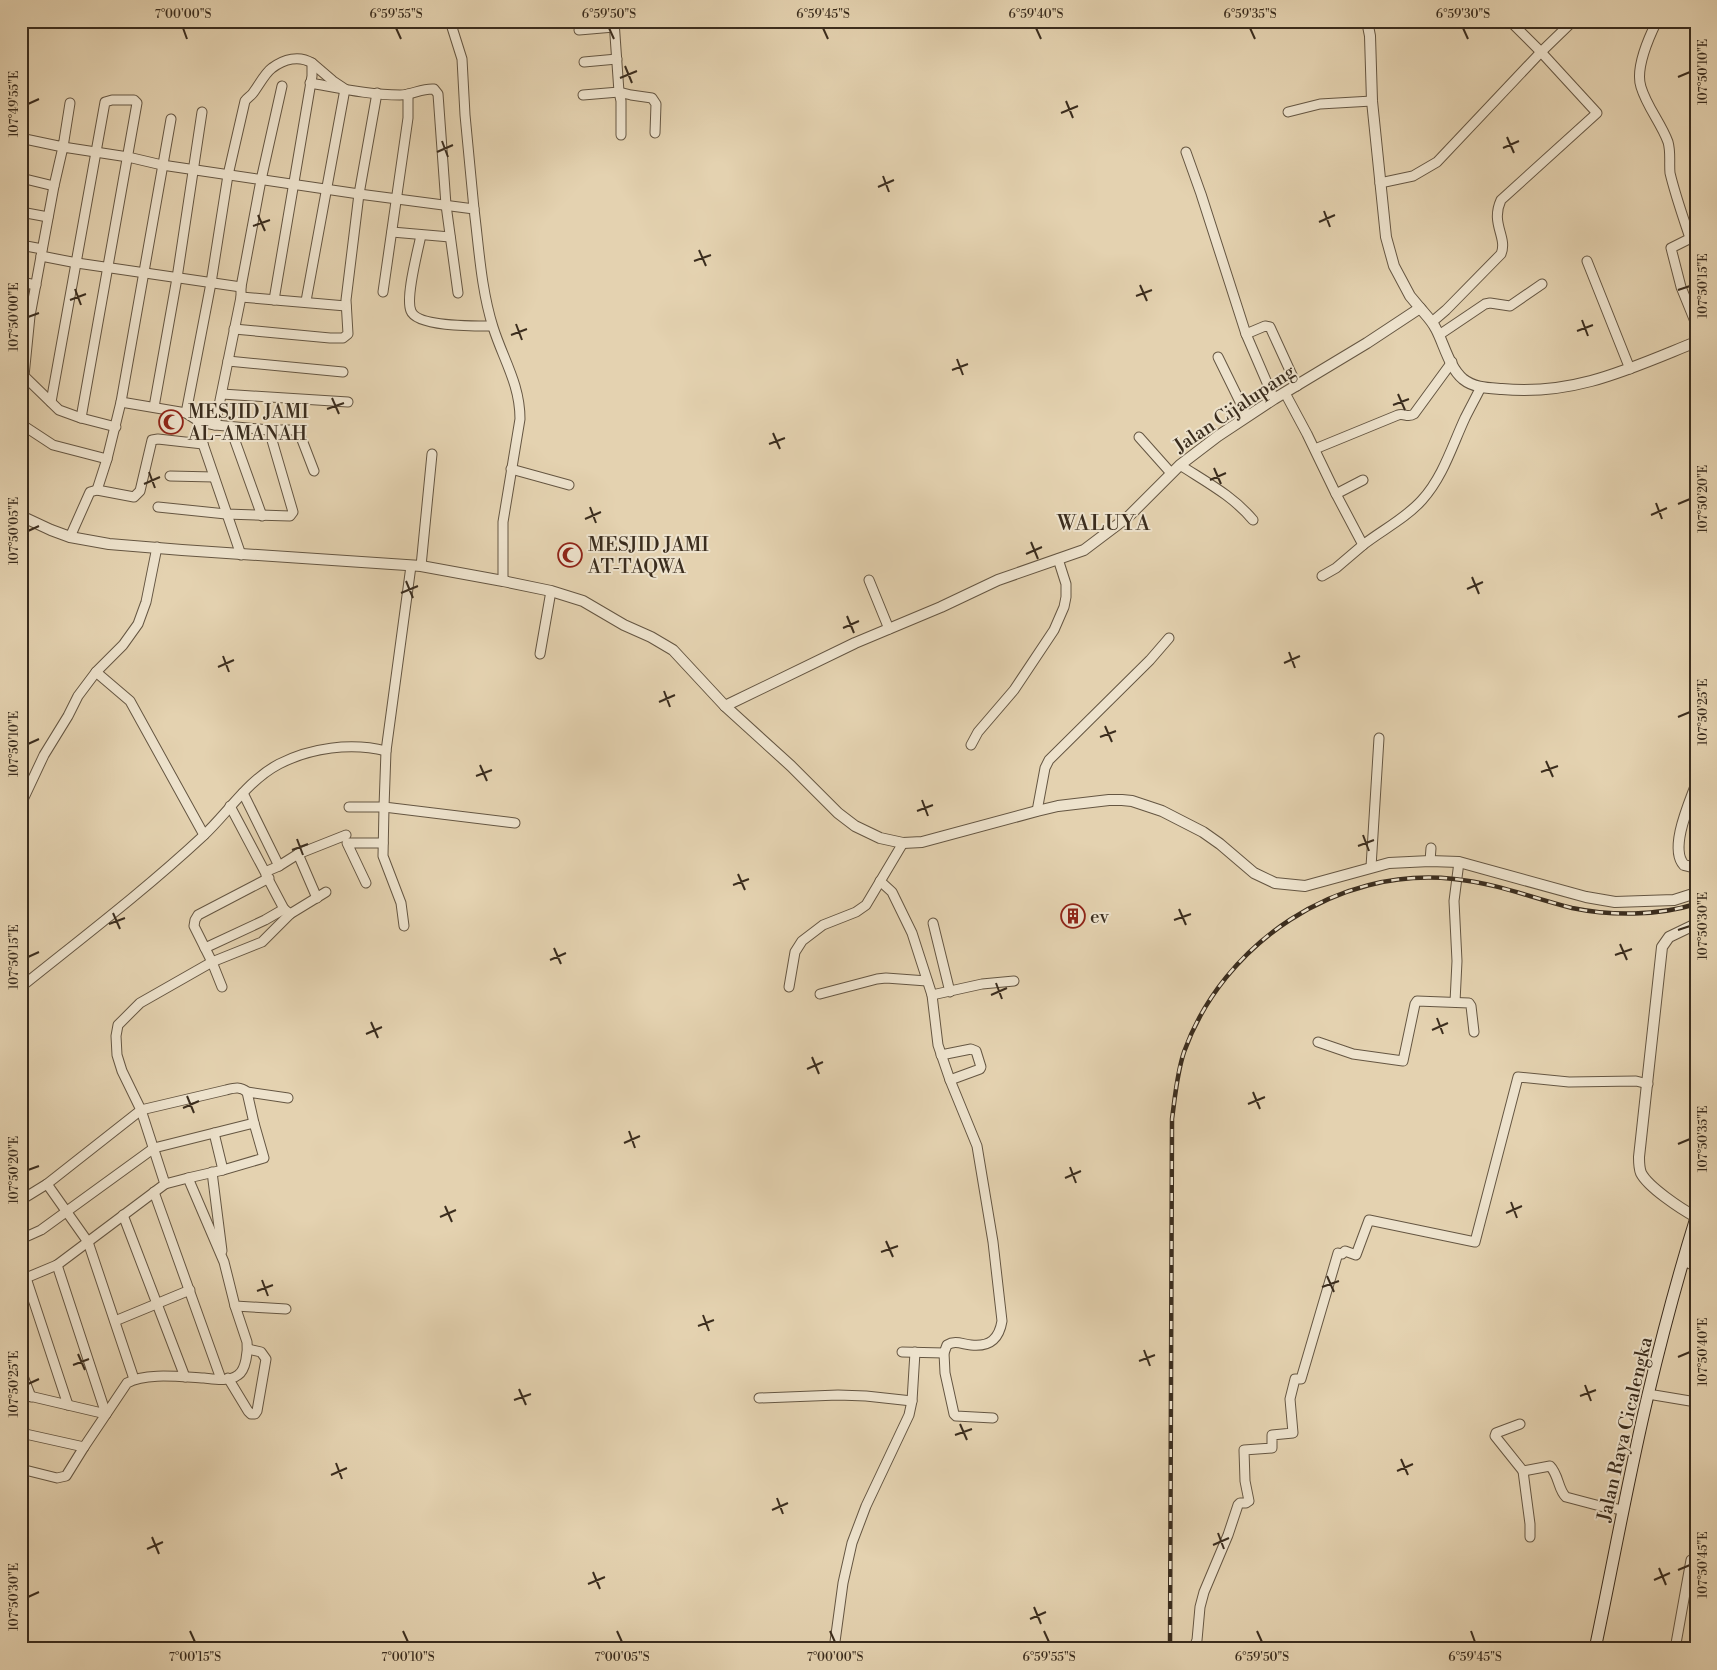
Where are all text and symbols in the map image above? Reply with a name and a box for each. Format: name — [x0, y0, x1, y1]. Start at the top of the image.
text: 7°00'00"S — [155, 7, 211, 22]
text: 6°59'55"S — [369, 7, 423, 22]
text: 6°59'50"S — [582, 7, 636, 22]
text: 6°59'45"S — [796, 7, 850, 22]
text: 6°59'40"S — [1009, 7, 1064, 22]
text: 6°59'35"S — [1223, 7, 1277, 22]
text: 6°59'30"S — [1436, 7, 1490, 22]
text: 107°50'10"E — [1696, 39, 1711, 105]
text: 107°49'55"E — [7, 71, 22, 137]
text: 107°50'15"E — [1696, 253, 1711, 319]
text: 107°50'00"E — [7, 282, 22, 352]
street label: Jalan Cijalupang — [1168, 359, 1300, 459]
place label: MESJID JAMI AL-AMANAH — [187, 400, 309, 446]
mosque icon: MESJID JAMI AL-AMANAH — [158, 409, 184, 435]
text: 107°50'20"E — [1696, 465, 1711, 533]
text: 107°50'05"E — [7, 497, 22, 565]
district label: WALUYA — [1056, 511, 1151, 537]
place label: MESJID JAMI AT-TAQWA — [587, 533, 709, 579]
mosque icon: MESJID JAMI AT-TAQWA — [557, 542, 583, 568]
text: 107°50'25"E — [1696, 679, 1711, 745]
text: 107°50'10"E — [7, 711, 22, 777]
text: 107°50'30"E — [1696, 892, 1711, 960]
building icon: ev — [1060, 903, 1086, 929]
place label: ev — [1090, 905, 1110, 929]
text: 107°50'15"E — [7, 924, 22, 990]
text: 107°50'35"E — [1696, 1106, 1711, 1172]
text: 107°50'20"E — [7, 1136, 22, 1204]
text: 107°50'40"E — [1696, 1318, 1711, 1386]
street label: Jalan Raya Cicalengka — [1592, 1334, 1658, 1525]
text: 107°50'25"E — [7, 1351, 22, 1417]
text: 107°50'45"E — [1696, 1531, 1711, 1599]
text: 107°50'30"E — [7, 1563, 22, 1631]
text: 7°00'15"S — [169, 1650, 221, 1665]
text: 7°00'10"S — [381, 1650, 435, 1665]
text: 7°00'05"S — [594, 1650, 650, 1665]
text: 7°00'00"S — [807, 1650, 863, 1665]
text: 6°59'55"S — [1022, 1650, 1076, 1665]
text: 6°59'50"S — [1235, 1650, 1289, 1665]
text: 6°59'45"S — [1448, 1650, 1502, 1665]

